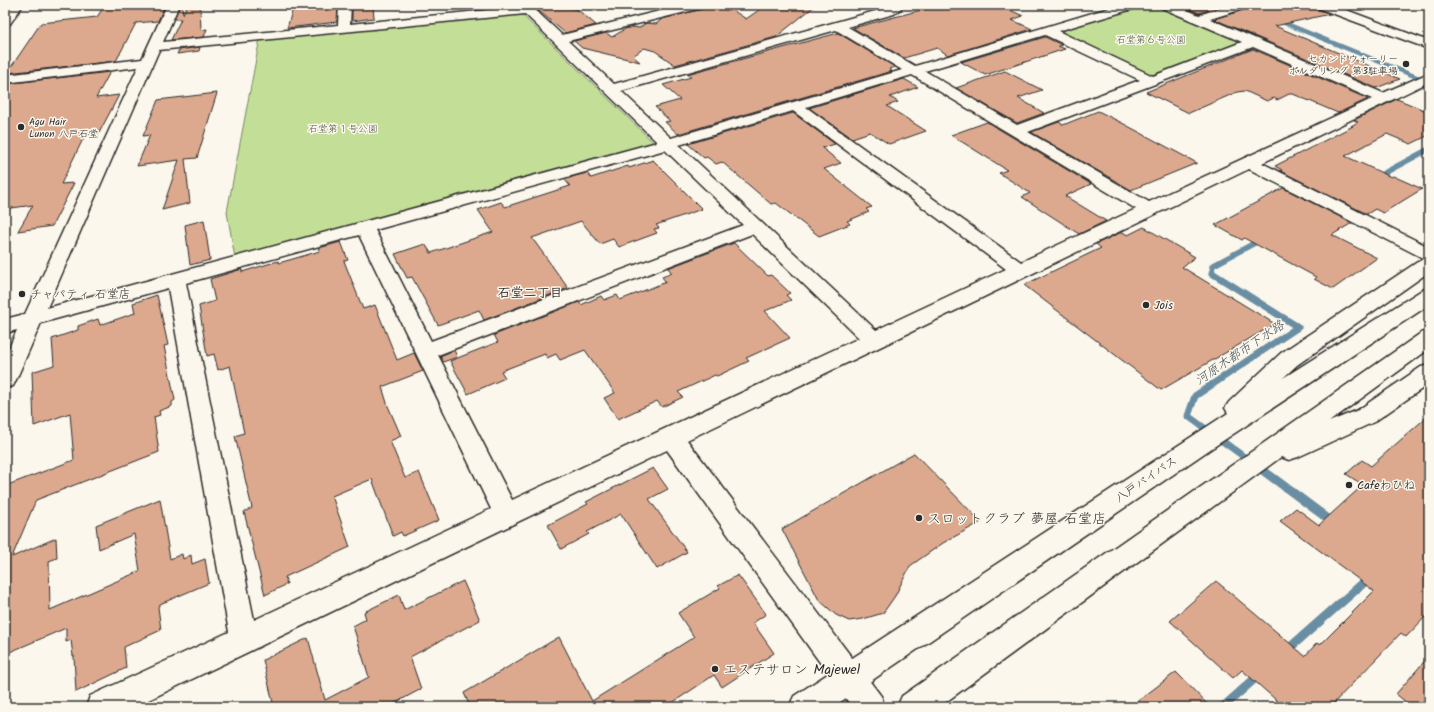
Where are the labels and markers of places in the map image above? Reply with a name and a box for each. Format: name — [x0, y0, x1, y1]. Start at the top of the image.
place label: セカンドウォーリー ボルダリング 第3駐車場 — [1288, 51, 1398, 79]
marker: セカンドウォーリー ボルダリング 第3駐車場 — [1401, 59, 1411, 69]
place label: Agu Hair Lunon 八戸石堂 — [29, 114, 98, 142]
marker: Agu Hair Lunon 八戸石堂 — [16, 122, 26, 132]
place label: チャパティ 石堂店 — [30, 285, 131, 304]
marker: チャパティ 石堂店 — [17, 289, 27, 299]
place label: Jois — [1154, 296, 1173, 315]
marker: Jois — [1141, 300, 1151, 310]
place label: Cafeわひね — [1357, 476, 1416, 495]
marker: Cafeわひね — [1344, 480, 1354, 490]
place label: スロットクラブ 夢屋 石堂店 — [927, 508, 1106, 530]
marker: スロットクラブ 夢屋 石堂店 — [914, 513, 924, 523]
place label: エステサロン Majewel — [723, 659, 861, 681]
marker: エステサロン Majewel — [710, 664, 720, 674]

